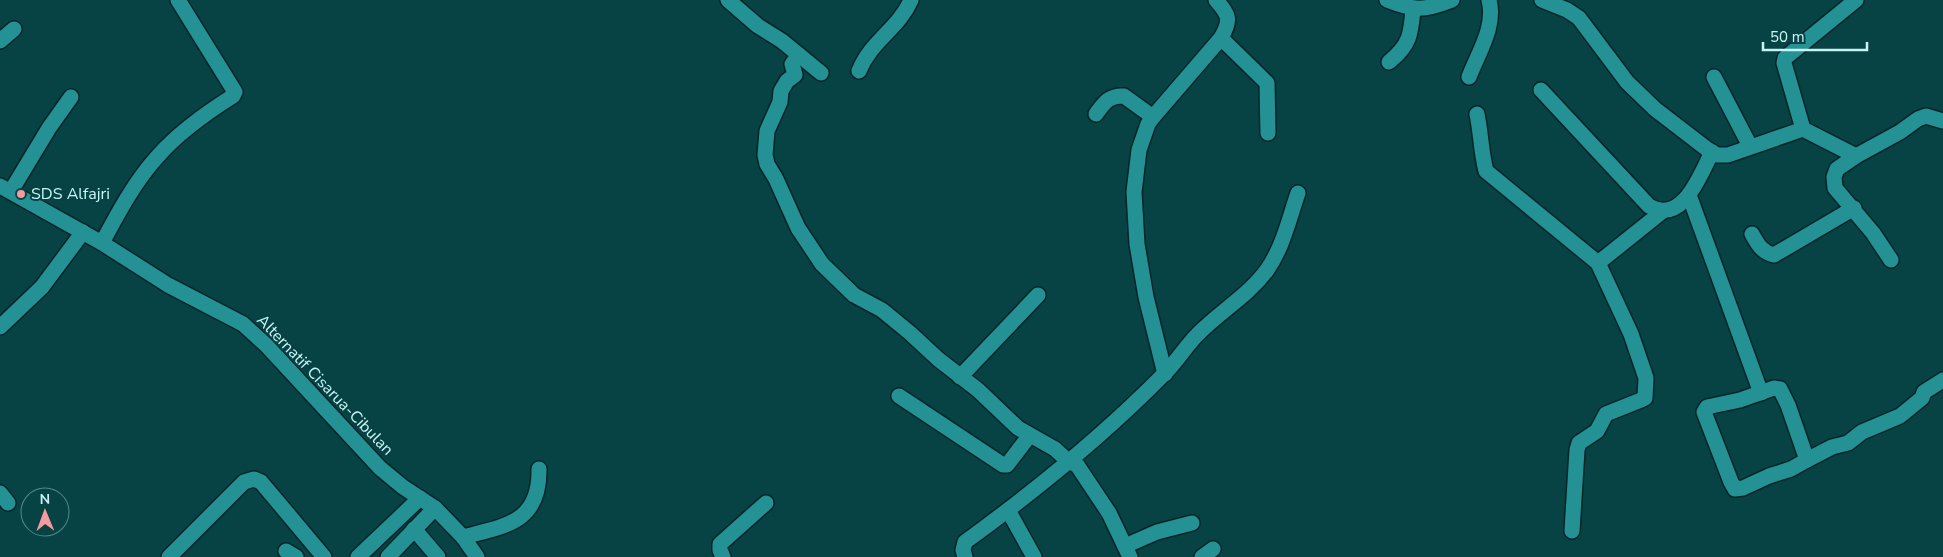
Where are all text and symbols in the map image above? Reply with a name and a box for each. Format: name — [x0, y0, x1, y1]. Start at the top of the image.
scale bar — [1763, 20, 1867, 52]
text: 50 m — [1770, 27, 1805, 47]
place label: SDS Alfajri — [31, 183, 110, 205]
marker: SDS Alfajri — [15, 188, 27, 200]
street label: Alternatif Cisarua-Cibulan — [252, 310, 398, 460]
north arrow — [20, 487, 70, 537]
text: N — [39, 490, 50, 509]

